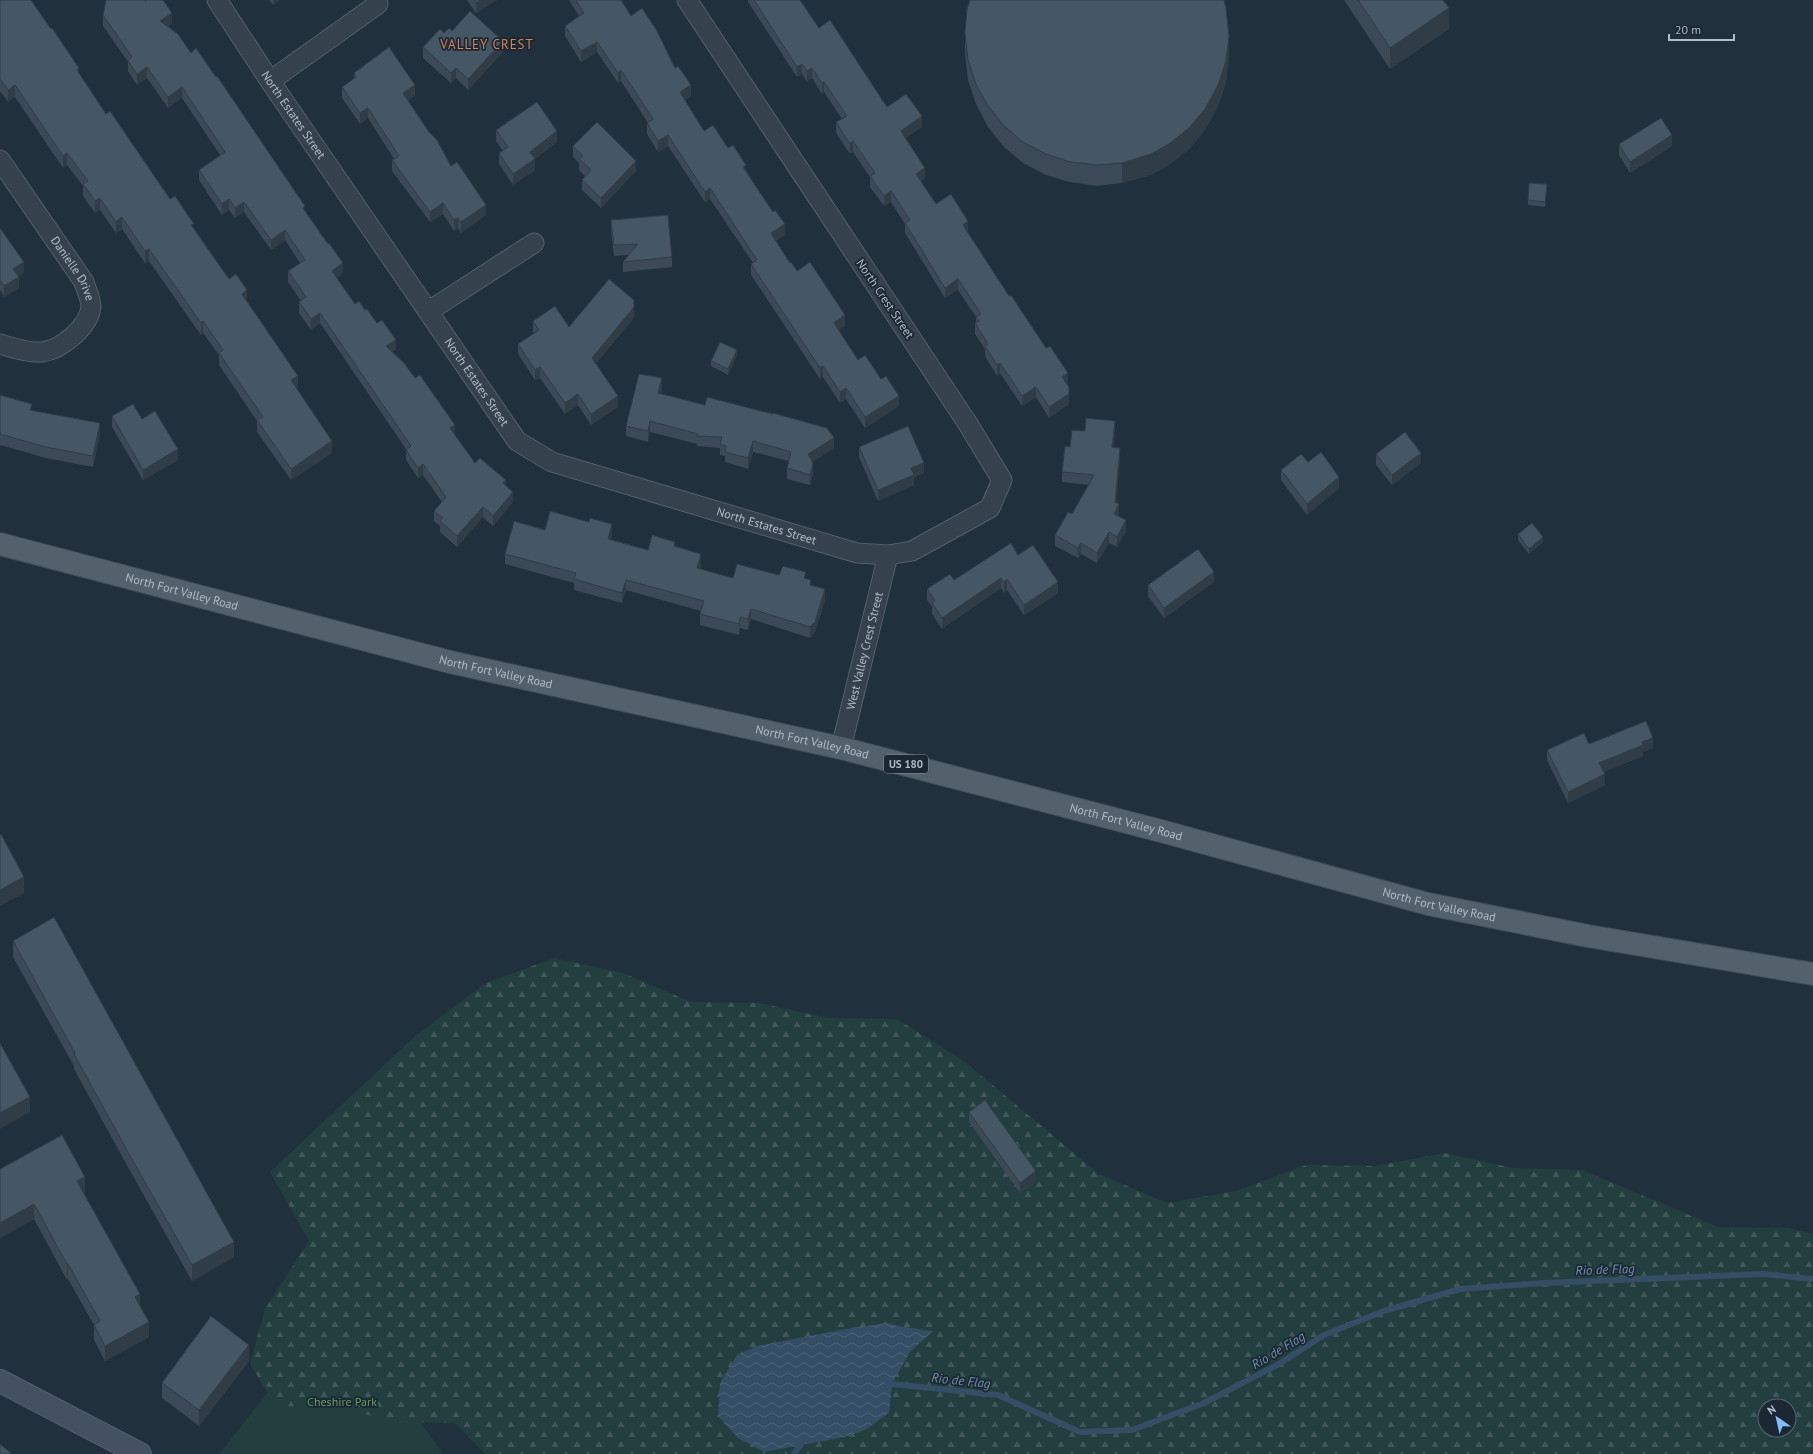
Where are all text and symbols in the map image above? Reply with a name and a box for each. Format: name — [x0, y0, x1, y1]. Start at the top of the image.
scale bar — [1669, 16, 1734, 42]
text: 20 m — [1675, 22, 1701, 37]
district label: VALLEY CREST — [439, 36, 534, 53]
street label: North Estates Street — [258, 68, 329, 162]
street label: Danielle Drive — [48, 233, 98, 302]
street label: North Crest Street — [853, 256, 918, 341]
street label: North Estates Street — [442, 335, 512, 429]
street label: North Estates Street — [715, 504, 818, 547]
street label: North Fort Valley Road — [124, 569, 240, 613]
street label: West Valley Crest Street — [843, 590, 886, 711]
street label: North Fort Valley Road — [437, 651, 554, 691]
street label: North Fort Valley Road — [754, 721, 870, 762]
road number: US 180 — [884, 755, 928, 773]
street label: North Fort Valley Road — [1068, 800, 1184, 843]
street label: North Fort Valley Road — [1381, 884, 1497, 924]
water label: Rio de Flag — [1575, 1260, 1635, 1279]
water label: Rio de Flag — [1248, 1328, 1308, 1373]
water label: Rio de Flag — [931, 1369, 992, 1392]
park label: Cheshire Park — [307, 1394, 377, 1409]
north arrow — [1757, 1398, 1797, 1438]
text: N — [1764, 1402, 1778, 1418]

